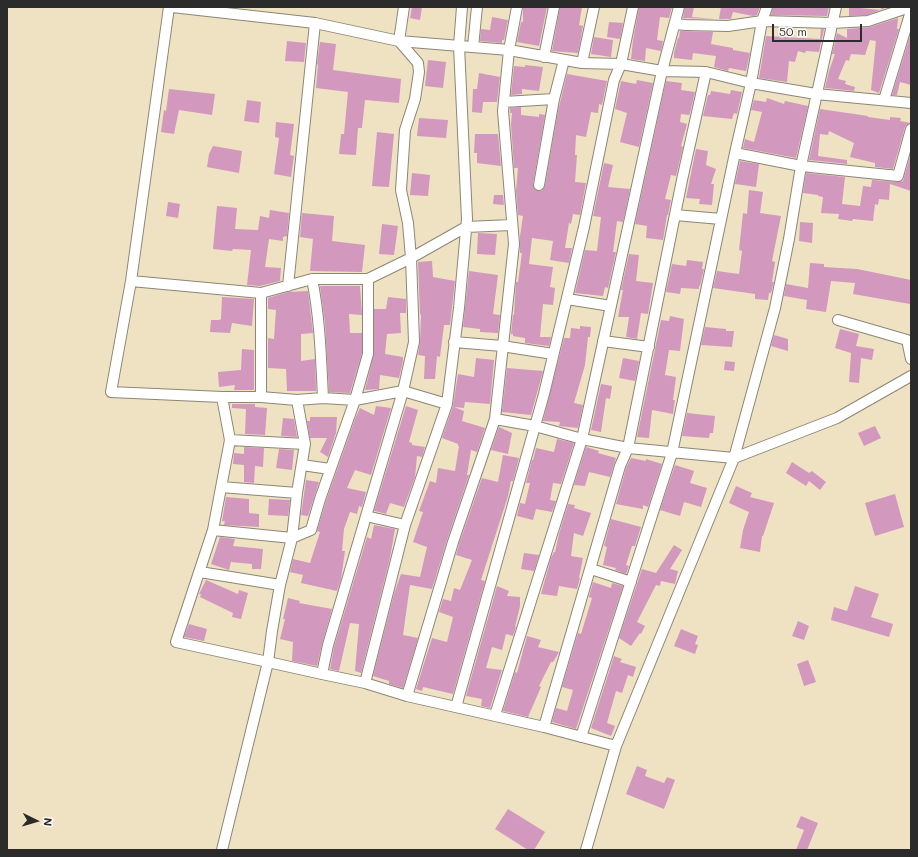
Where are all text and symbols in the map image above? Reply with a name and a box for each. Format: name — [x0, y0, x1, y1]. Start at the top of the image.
scale bar — [774, 16, 864, 42]
text: 50 m — [779, 23, 807, 39]
north arrow — [16, 801, 56, 841]
text: N — [41, 817, 56, 827]

